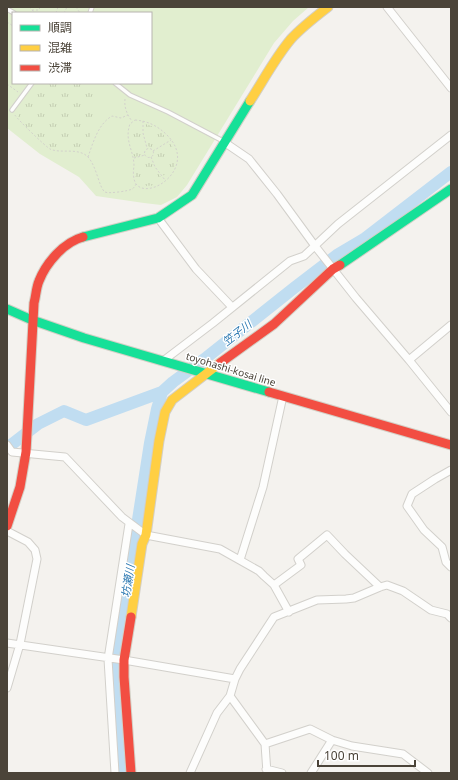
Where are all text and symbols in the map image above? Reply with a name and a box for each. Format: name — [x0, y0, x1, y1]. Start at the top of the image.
legend — [12, 12, 152, 84]
text: 順調 — [48, 19, 72, 36]
text: 混雑 — [48, 39, 72, 56]
text: 渋滞 — [48, 59, 72, 76]
water label: 笠子川 — [219, 316, 255, 349]
street label: toyohashi-kosai line — [184, 349, 278, 389]
water label: 坊瀬川 — [118, 562, 138, 598]
scale bar — [318, 742, 415, 768]
text: 100 m — [324, 747, 359, 764]

